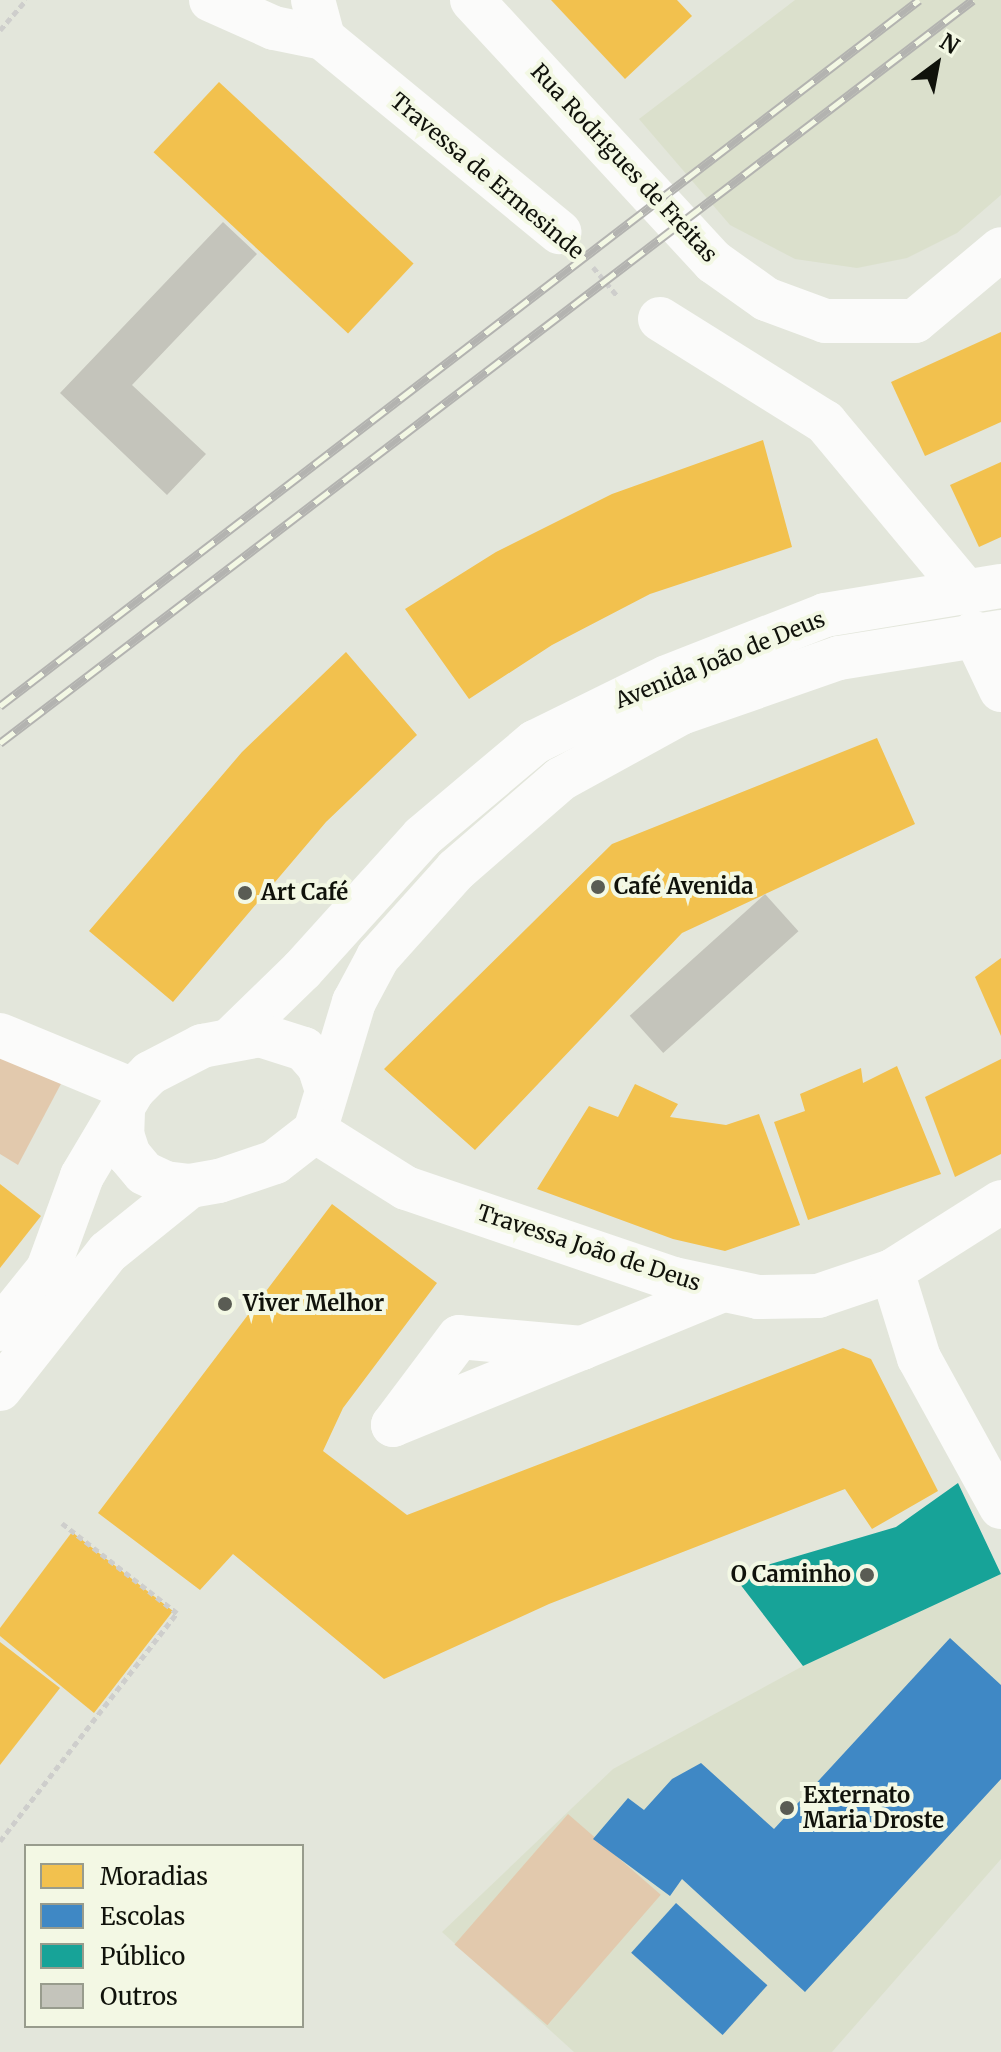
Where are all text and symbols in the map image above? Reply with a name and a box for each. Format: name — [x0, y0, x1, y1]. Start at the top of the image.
north arrow — [897, 24, 977, 104]
text: N — [935, 27, 965, 60]
street label: Rua Rodrigues de Freitas — [525, 58, 723, 268]
street label: Travessa de Ermesinde — [385, 87, 589, 265]
street label: Avenida João de Deus — [611, 606, 829, 714]
place label: Café Avenida — [614, 874, 753, 900]
marker: Café Avenida — [589, 878, 607, 896]
place label: Art Café — [261, 880, 348, 906]
marker: Art Café — [236, 884, 254, 902]
street label: Travessa João de Deus — [474, 1199, 704, 1297]
place label: Viver Melhor — [243, 1291, 384, 1317]
marker: Viver Melhor — [214, 1293, 236, 1315]
place label: O Caminho — [731, 1562, 851, 1588]
marker: O Caminho — [858, 1566, 876, 1584]
place label: Externato Maria Droste — [803, 1782, 944, 1834]
marker: Externato Maria Droste — [778, 1799, 796, 1817]
legend — [24, 1844, 304, 2028]
text: Moradias — [100, 1861, 208, 1892]
text: Escolas — [100, 1901, 185, 1932]
text: Público — [100, 1941, 185, 1972]
text: Outros — [100, 1981, 178, 2012]

